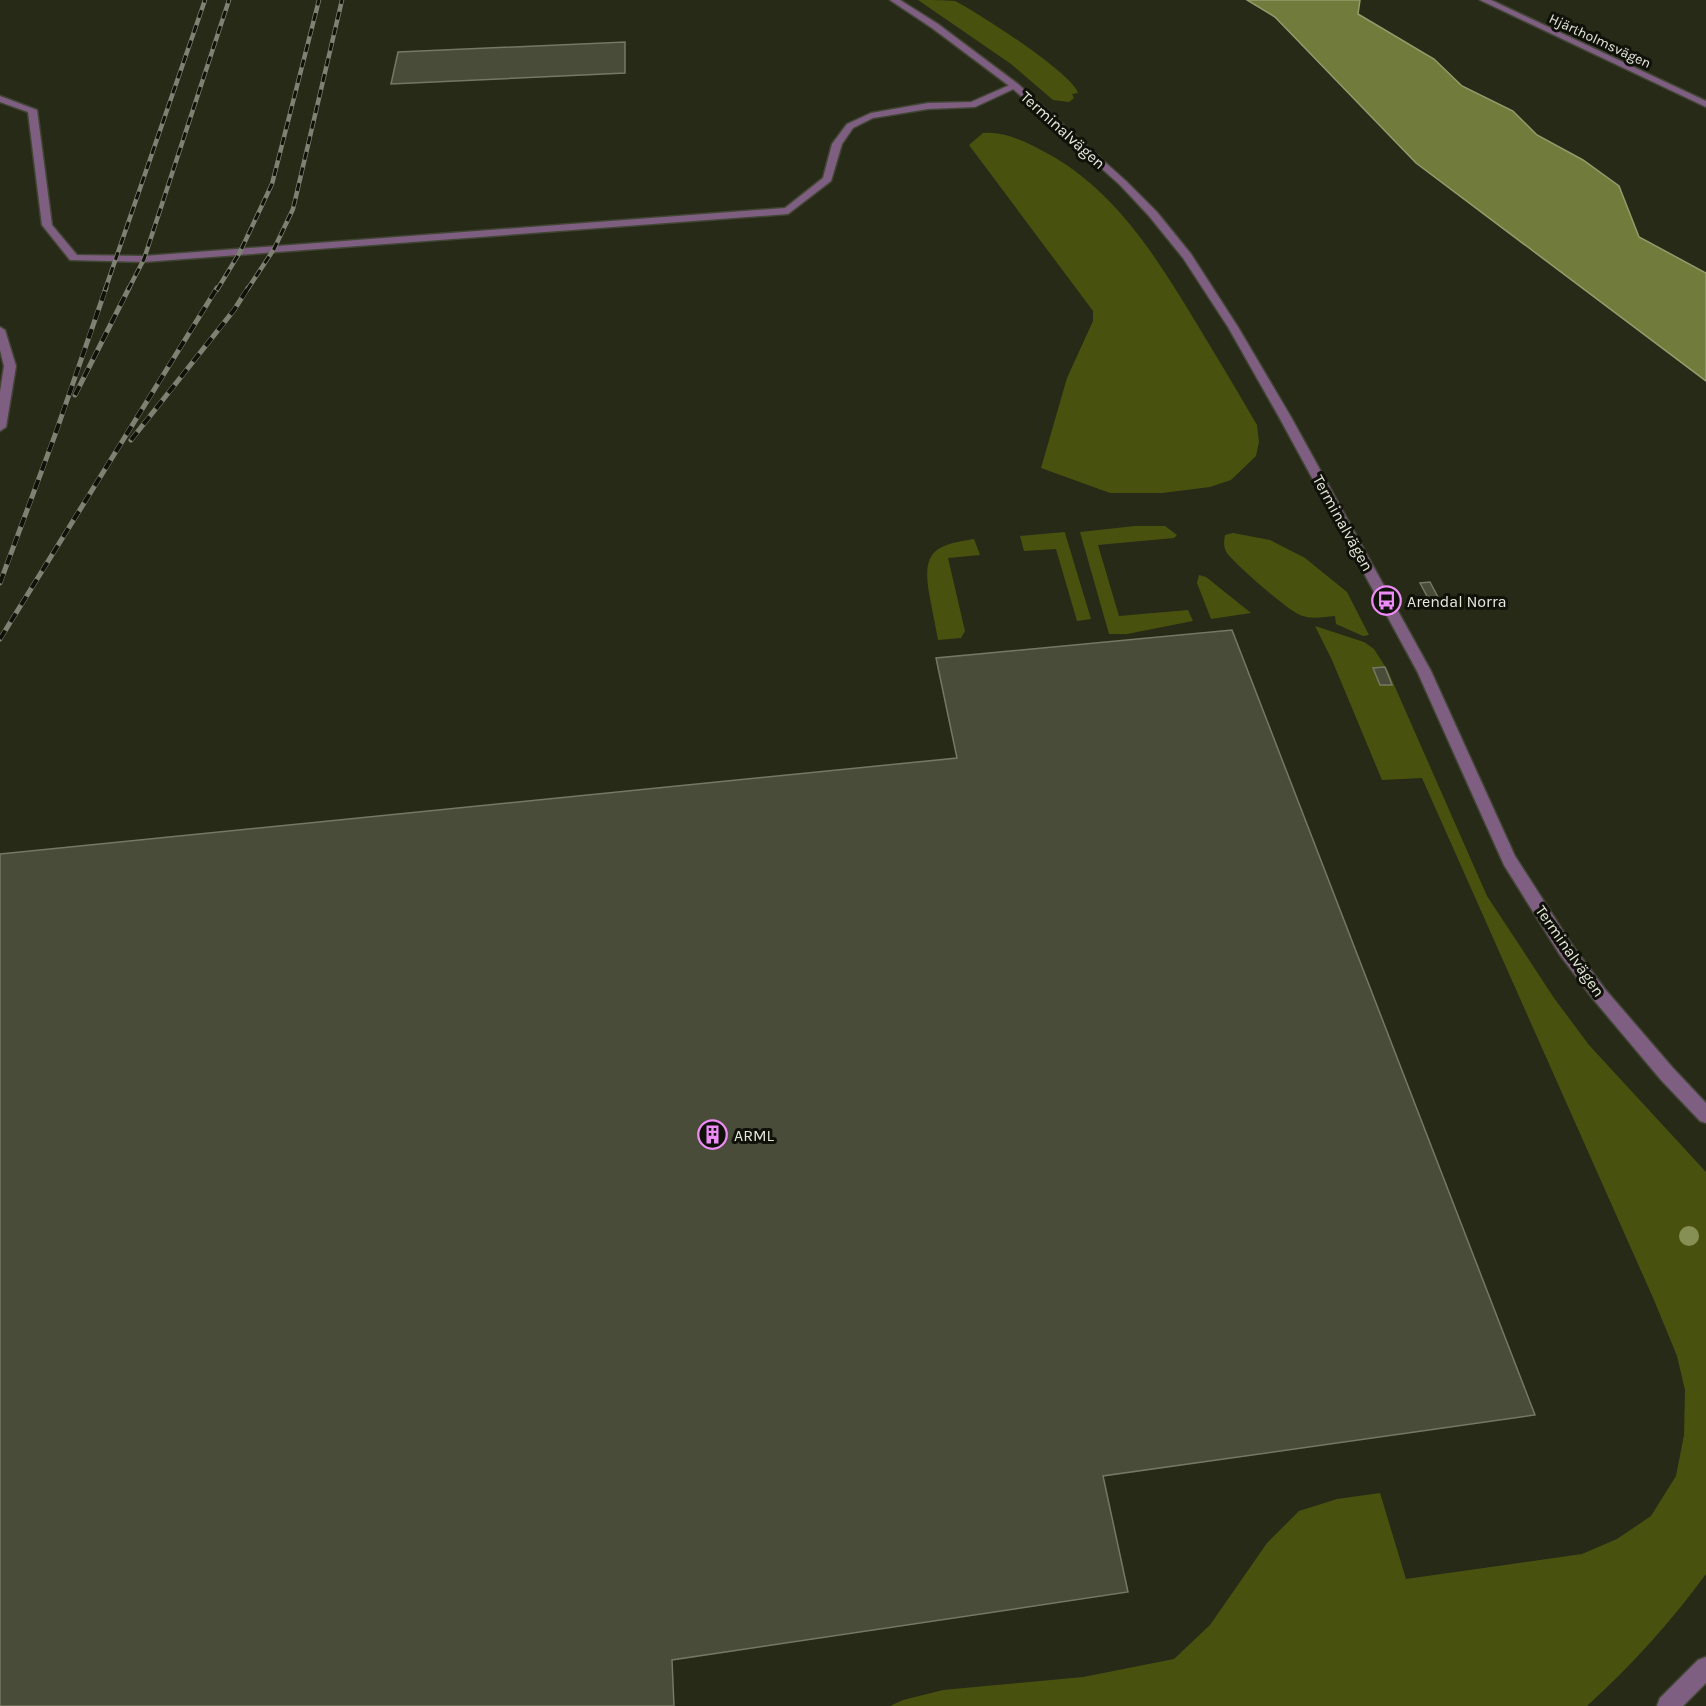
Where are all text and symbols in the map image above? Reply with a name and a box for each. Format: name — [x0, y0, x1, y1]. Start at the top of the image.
street label: Hjärtholmsvägen — [1546, 10, 1654, 72]
street label: Terminalvägen — [1017, 87, 1109, 173]
street label: Terminalvägen — [1309, 471, 1377, 575]
bus stop icon: Arendal Norra — [1370, 585, 1402, 617]
place label: Arendal Norra — [1407, 592, 1506, 611]
street label: Terminalvägen — [1531, 902, 1609, 1000]
building icon: ARML — [697, 1119, 729, 1151]
place label: ARML — [734, 1126, 775, 1145]

